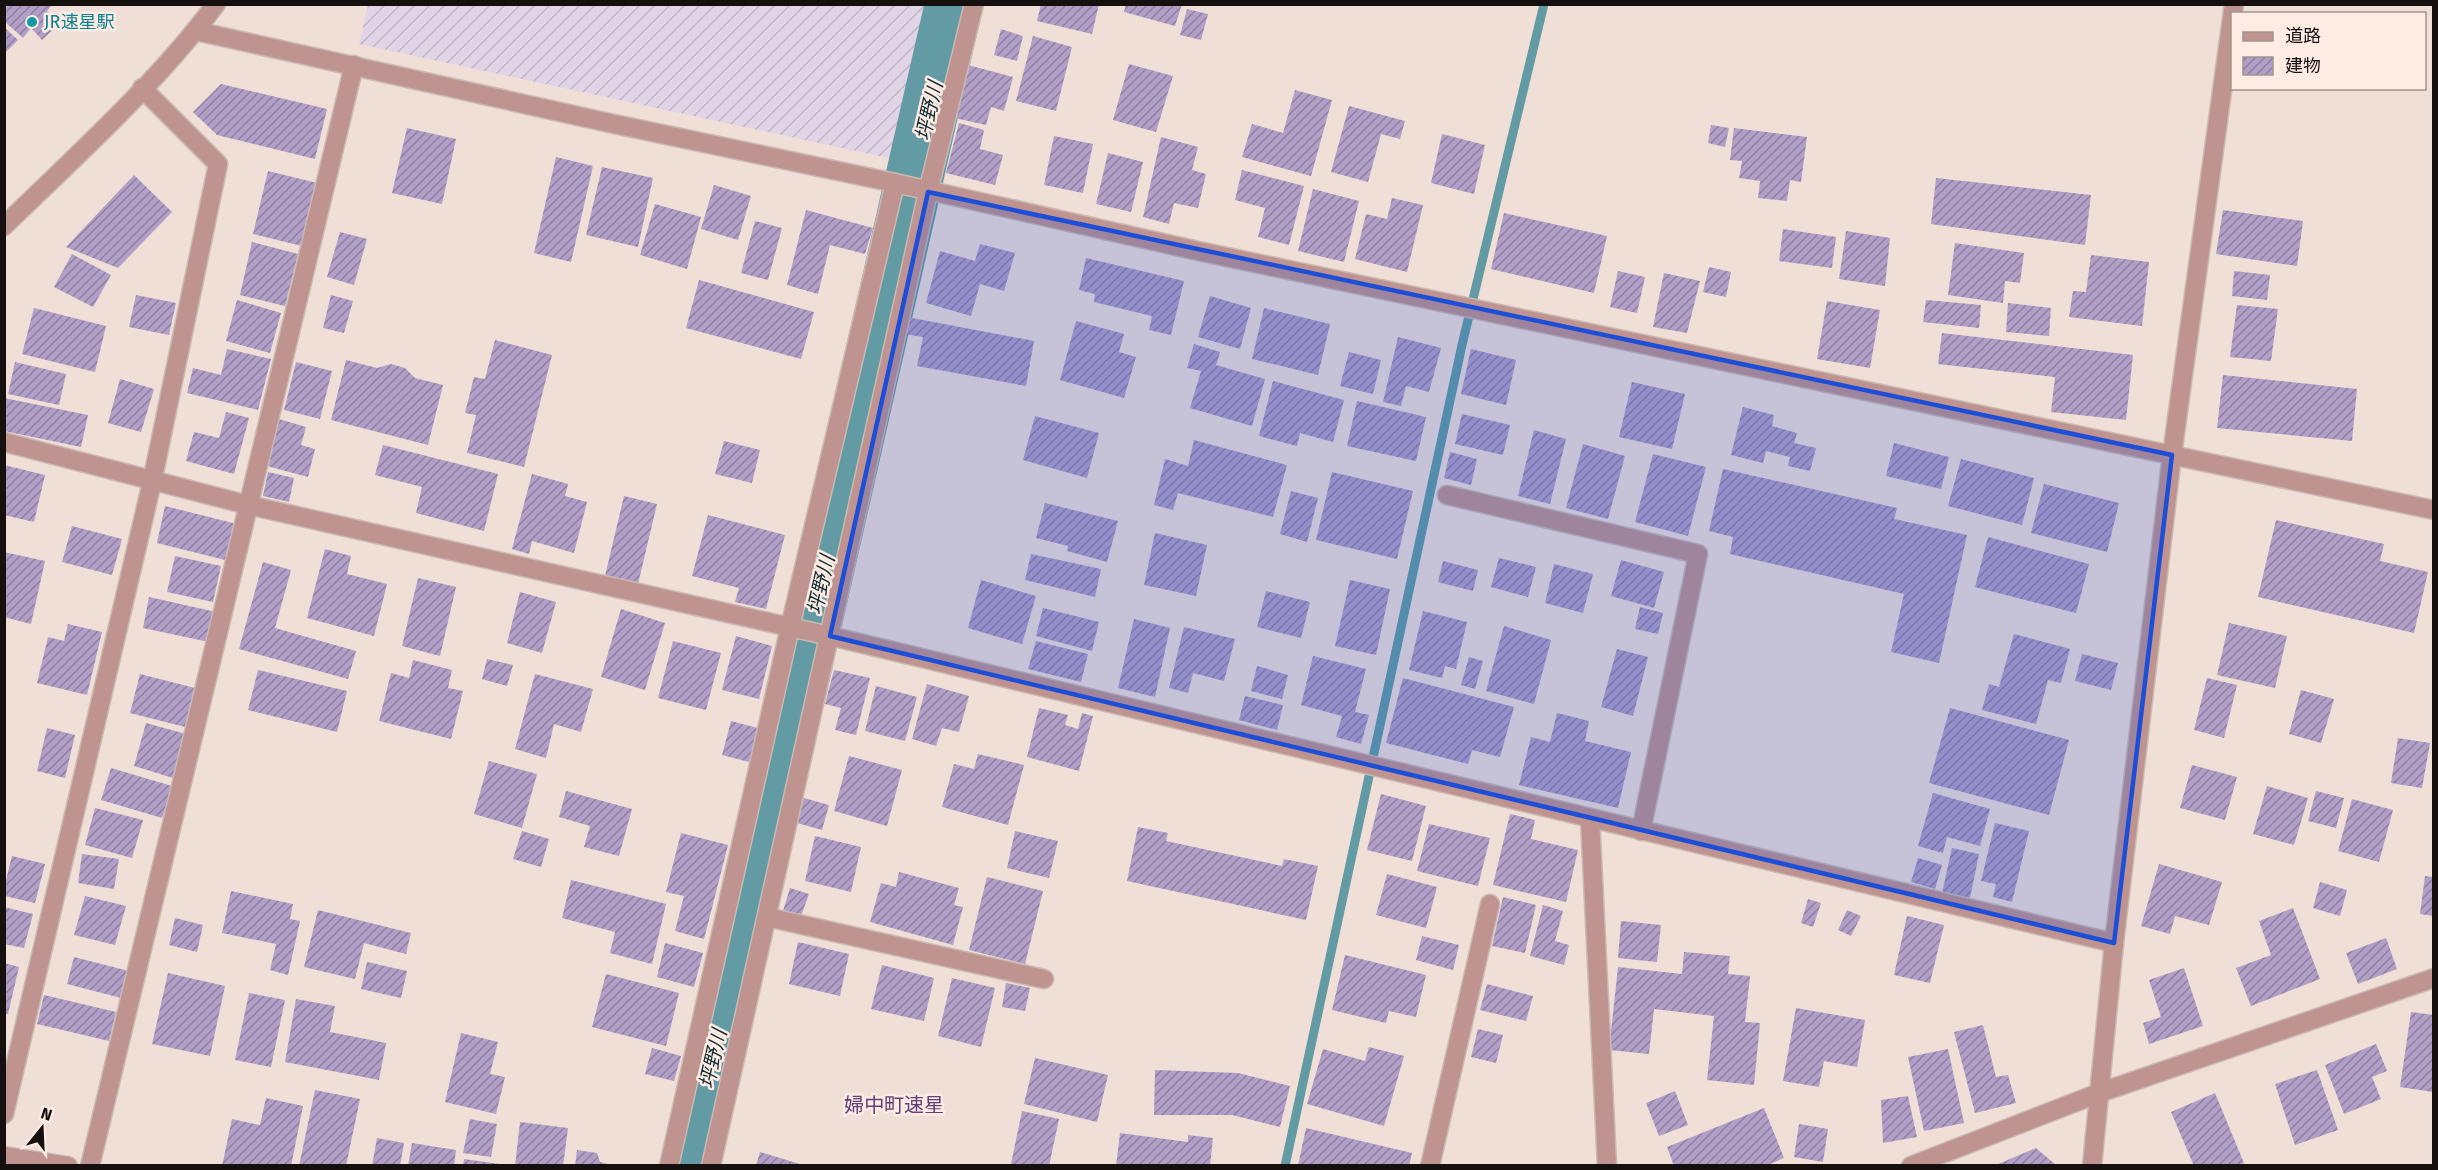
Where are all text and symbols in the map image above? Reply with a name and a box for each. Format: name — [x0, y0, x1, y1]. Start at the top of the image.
place label: JR速星駅 — [44, 11, 114, 33]
legend — [2231, 12, 2426, 90]
marker: JR速星駅 — [25, 15, 39, 29]
text: 道路 — [2285, 25, 2321, 47]
text: 建物 — [2285, 55, 2321, 77]
water label: 坪野川 — [911, 77, 948, 143]
water label: 坪野川 — [803, 551, 840, 617]
water label: 坪野川 — [695, 1025, 732, 1091]
district label: 婦中町速星 — [844, 1093, 944, 1117]
north arrow — [12, 1098, 72, 1158]
text: N — [39, 1104, 54, 1125]

